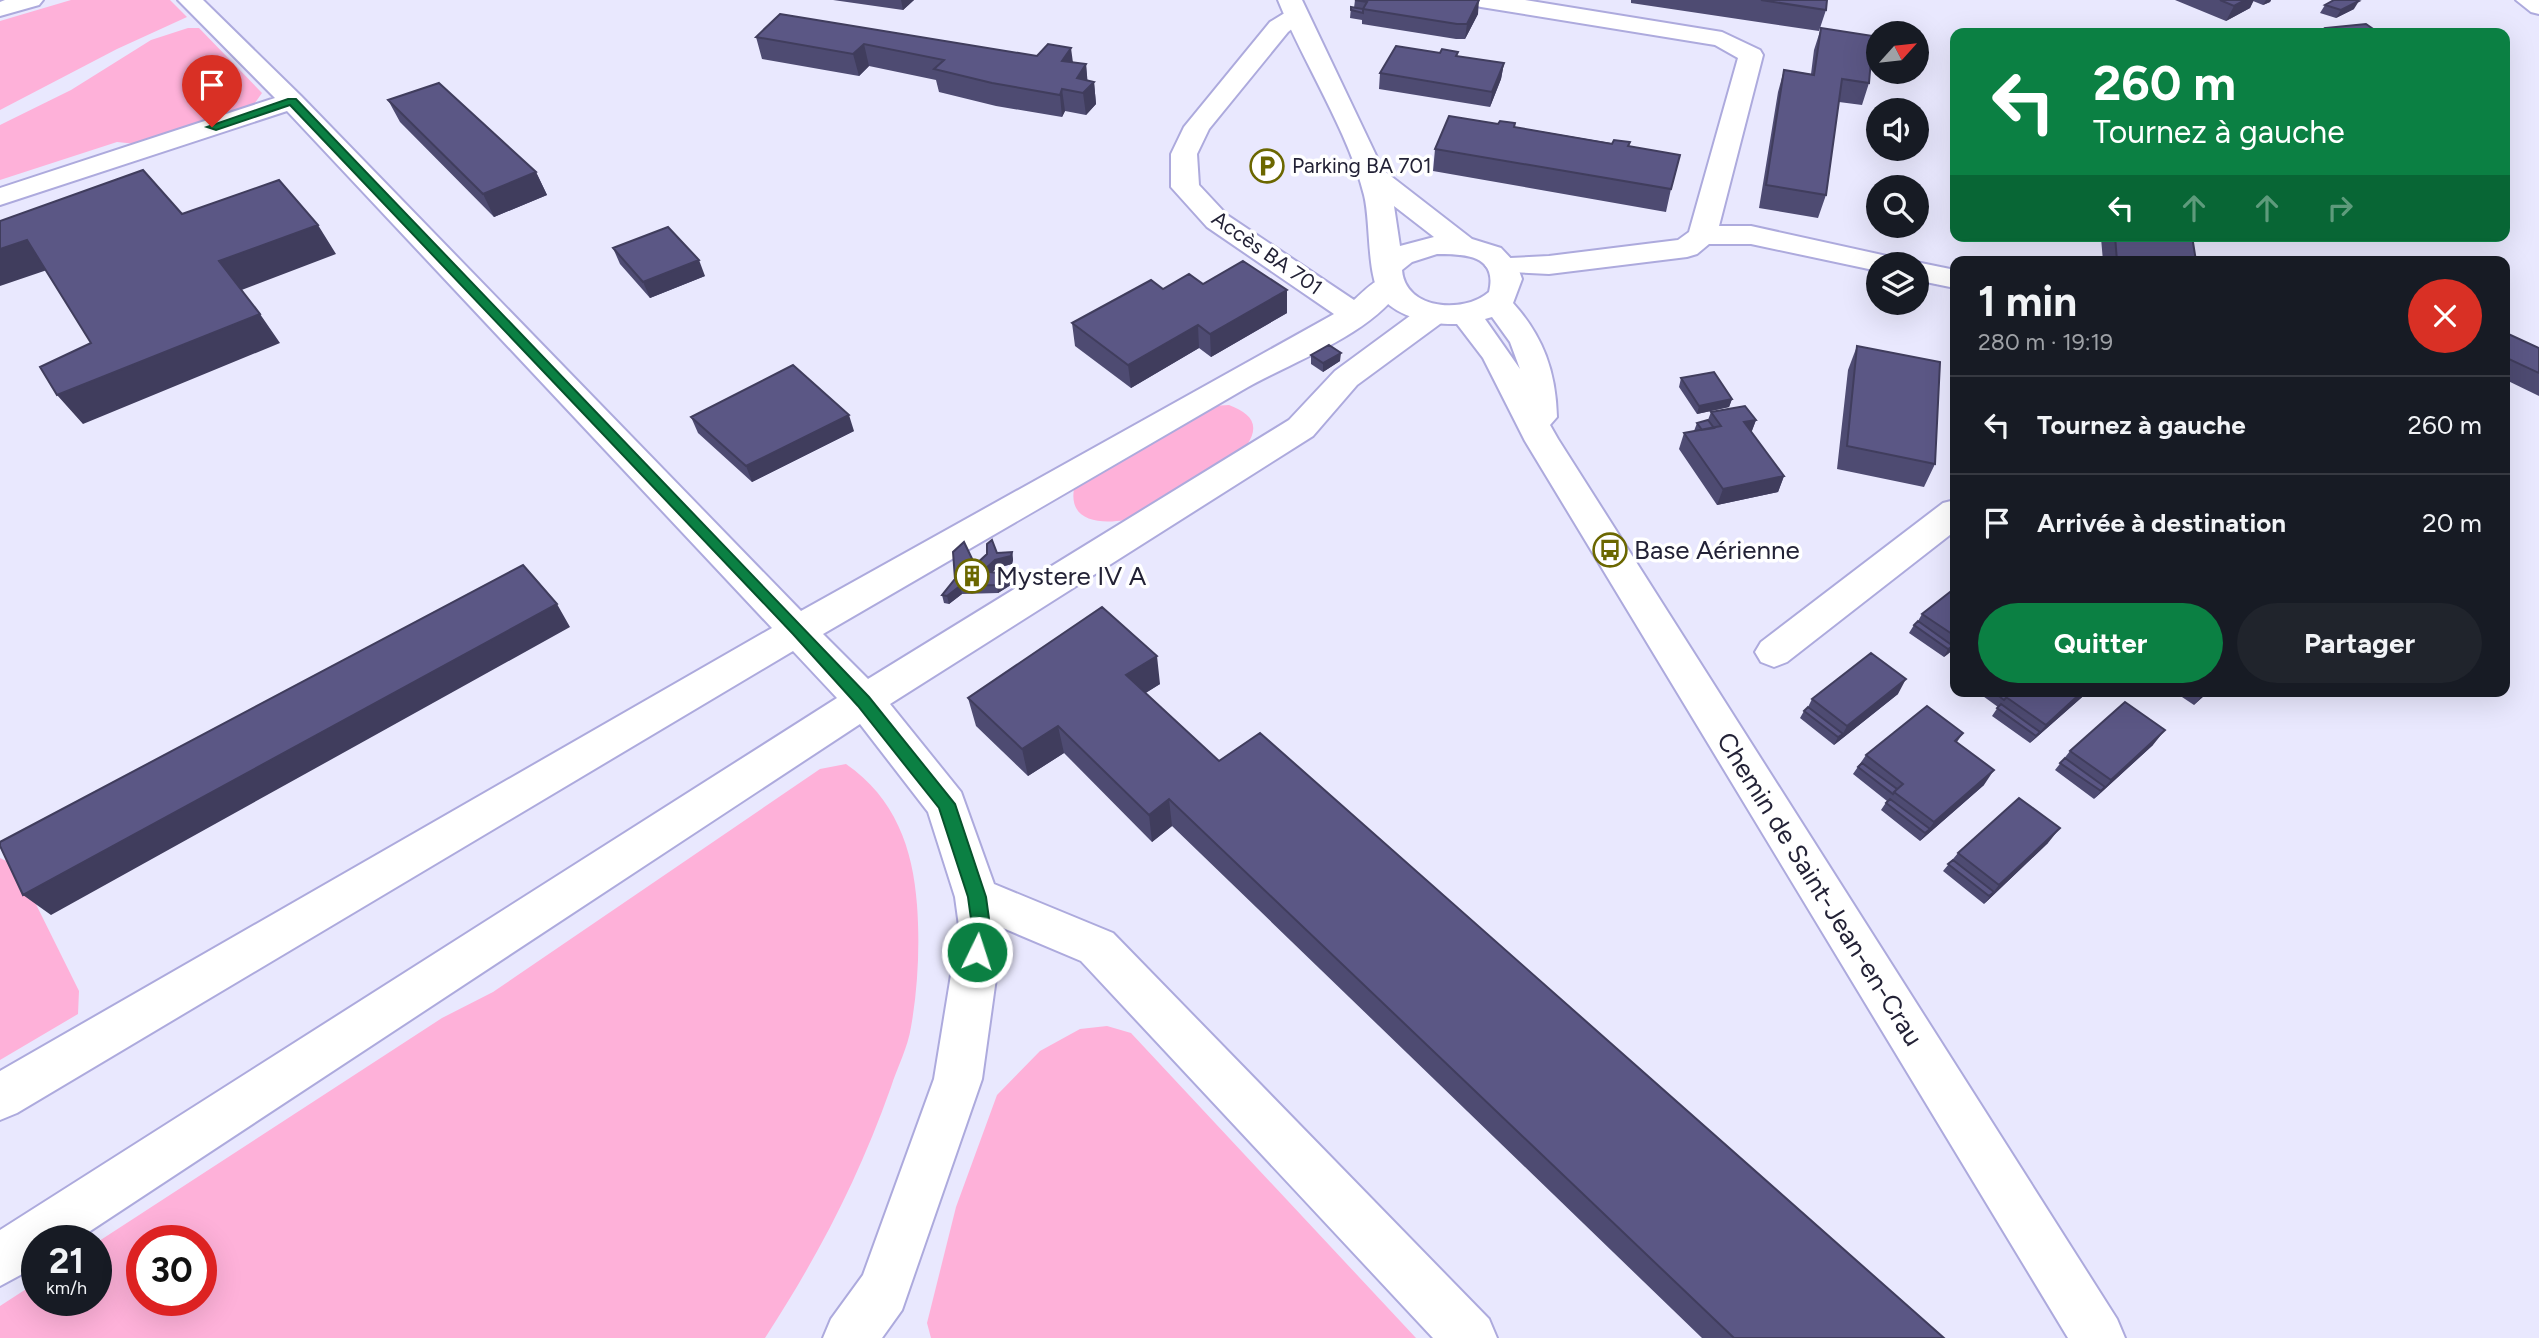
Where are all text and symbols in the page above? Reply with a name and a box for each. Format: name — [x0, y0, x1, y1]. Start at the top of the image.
north arrow — [1866, 21, 1928, 84]
map controls — [1866, 21, 1929, 315]
text: 260 m — [2093, 53, 2236, 112]
pin — [182, 55, 242, 127]
icon: left — [1978, 56, 2069, 147]
icon: arrive — [193, 66, 231, 104]
button: sound — [1866, 98, 1929, 161]
text: Tournez à gauche — [2093, 113, 2345, 151]
parking icon: Parking BA 701 — [1248, 147, 1286, 185]
place label: Parking BA 701 — [1292, 153, 1432, 178]
button: search — [1866, 175, 1929, 238]
icon: left — [2102, 189, 2140, 227]
icon: ahead — [2175, 189, 2213, 227]
icon: ahead — [2248, 189, 2286, 227]
icon: right — [2321, 189, 2359, 227]
street label: Accès BA 701 — [1207, 205, 1327, 300]
button: layers — [1866, 252, 1929, 315]
text: 1 min — [1978, 276, 2077, 327]
button: close — [2408, 279, 2482, 353]
text: 280 m · 19:19 — [1978, 328, 2113, 356]
icon: left — [1978, 406, 2016, 444]
text: Tournez à gauche — [2037, 409, 2246, 441]
text: 260 m — [2408, 409, 2482, 441]
icon: arrive — [1978, 504, 2016, 542]
text: Arrivée à destination — [2037, 507, 2286, 539]
text: 20 m — [2422, 507, 2482, 539]
bus stop icon: Base Aérienne — [1591, 531, 1629, 569]
place label: Base Aérienne — [1634, 534, 1800, 566]
building icon: Mystere IV A — [953, 557, 991, 595]
place label: Mystere IV A — [996, 560, 1147, 592]
button: Quitter — [1978, 603, 2223, 683]
button: Partager — [2237, 603, 2482, 683]
street label: Chemin de Saint-Jean-en-Crau — [1710, 726, 1930, 1052]
position arrow — [940, 915, 1014, 989]
speed limit sign: 30 — [126, 1225, 217, 1316]
text: 21 — [49, 1240, 84, 1282]
text: km/h — [46, 1277, 87, 1299]

